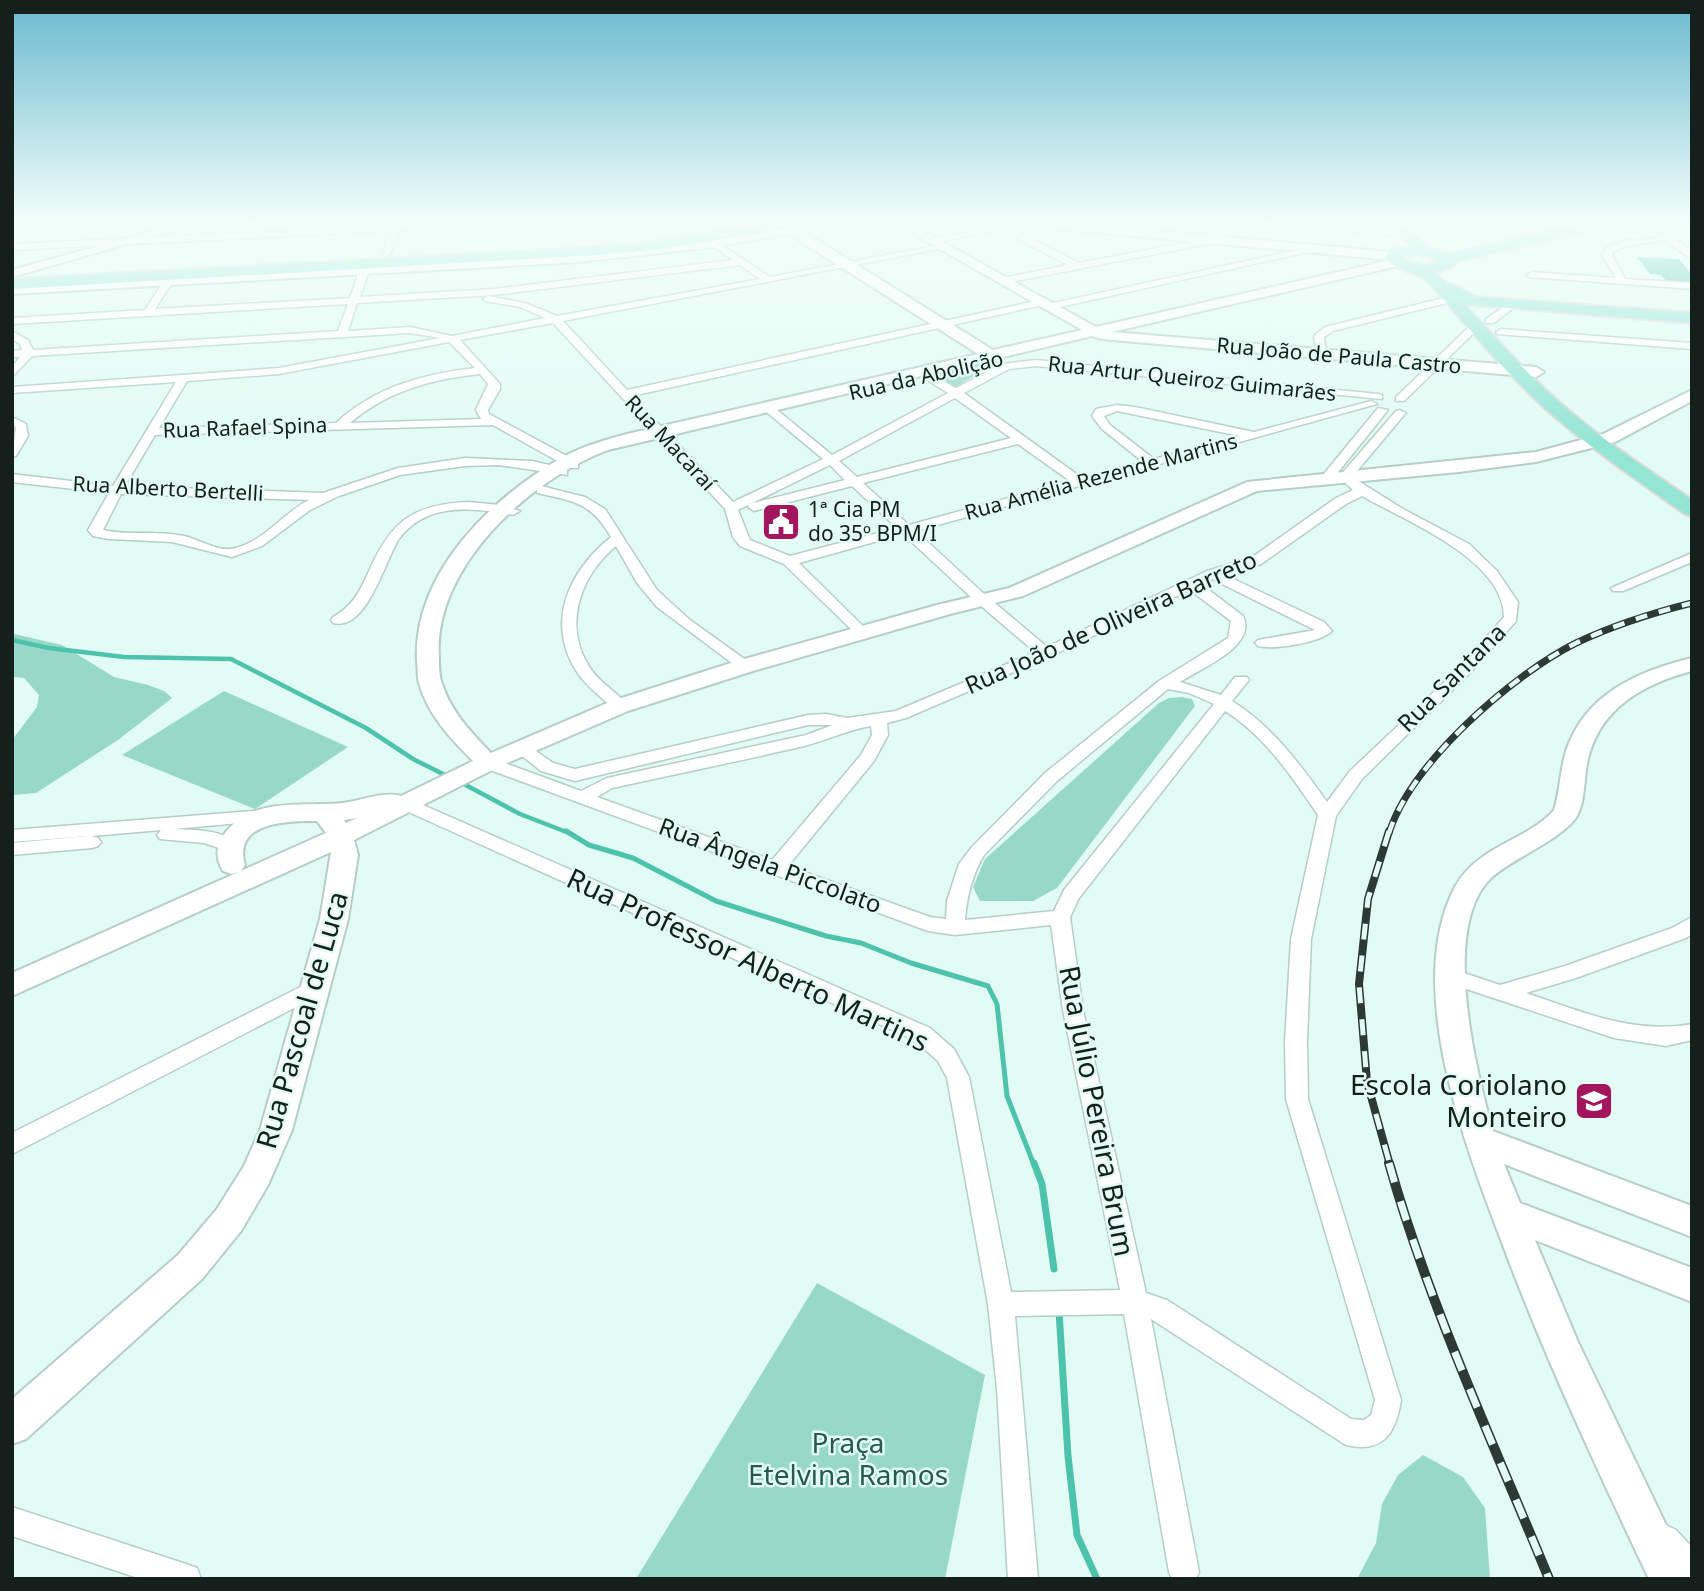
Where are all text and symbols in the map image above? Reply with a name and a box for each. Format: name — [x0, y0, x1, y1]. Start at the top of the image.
street label: Rua João de Paula Castro — [1215, 330, 1463, 380]
street label: Rua da Abolição — [846, 344, 1006, 406]
street label: Rua Artur Queiroz Guimarães — [1047, 349, 1338, 407]
street label: Rua Macaraí — [619, 388, 723, 497]
street label: Rua Rafael Spina — [162, 410, 328, 444]
street label: Rua Amélia Rezende Martins — [961, 426, 1240, 526]
street label: Rua Alberto Bertelli — [72, 469, 264, 507]
place label: 1ª Cia PM do 35º BPM/I — [808, 495, 937, 547]
public building icon: 1ª Cia PM do 35º BPM/I — [760, 501, 802, 543]
street label: Rua João de Oliveira Barreto — [959, 542, 1262, 701]
street label: Rua Santana — [1389, 615, 1513, 739]
street label: Rua Ângela Piccolato — [654, 809, 887, 920]
street label: Rua Professor Alberto Martins — [561, 858, 936, 1060]
street label: Rua Pascoal de Luca — [246, 887, 356, 1153]
street label: Rua Júlio Pereira Brum — [1051, 962, 1145, 1259]
place label: Escola Coriolano Monteiro — [1350, 1065, 1567, 1135]
school or university icon: Escola Coriolano Monteiro — [1573, 1080, 1615, 1122]
park label: Praça Etelvina Ramos — [748, 1423, 948, 1493]

